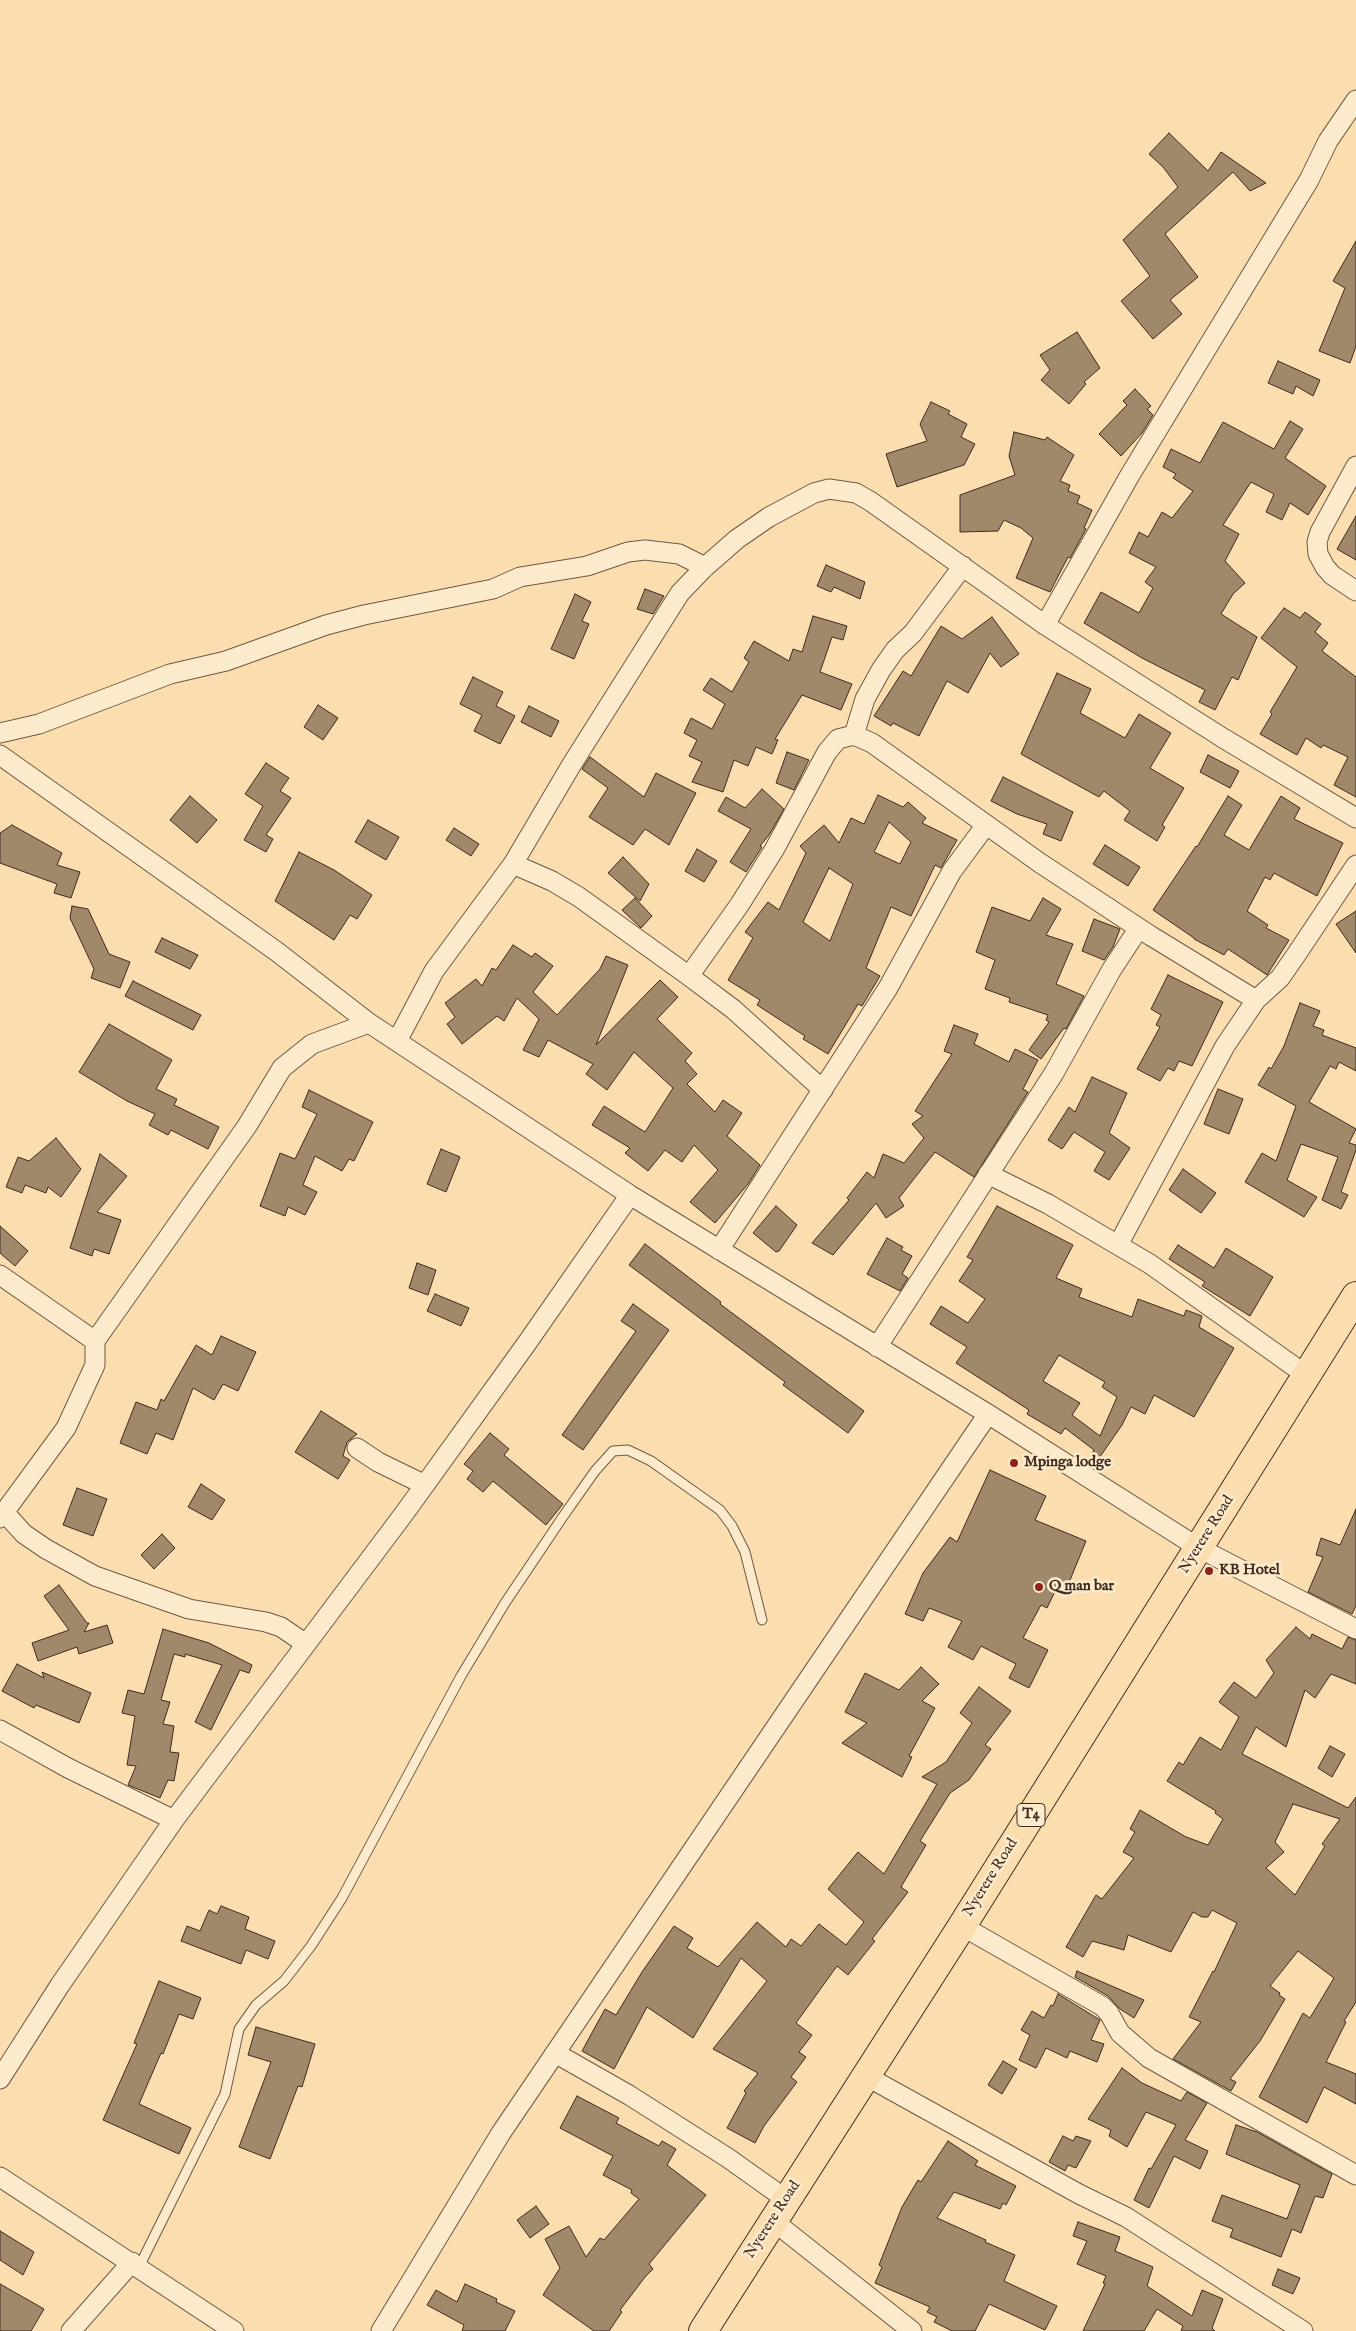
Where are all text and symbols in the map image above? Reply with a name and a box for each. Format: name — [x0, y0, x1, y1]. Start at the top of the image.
place label: Mpinga lodge — [1024, 1454, 1111, 1472]
marker: Mpinga lodge — [1008, 1457, 1020, 1469]
street label: Nyerere Road — [1176, 1493, 1238, 1577]
place label: KB Hotel — [1219, 1562, 1280, 1580]
marker: KB Hotel — [1203, 1565, 1215, 1577]
place label: Q man bar — [1049, 1578, 1114, 1596]
marker: Q man bar — [1033, 1581, 1045, 1593]
road number: T4 — [1017, 1804, 1045, 1826]
street label: Nyerere Road — [960, 1836, 1022, 1920]
street label: Nyerere Road — [741, 2178, 805, 2262]

